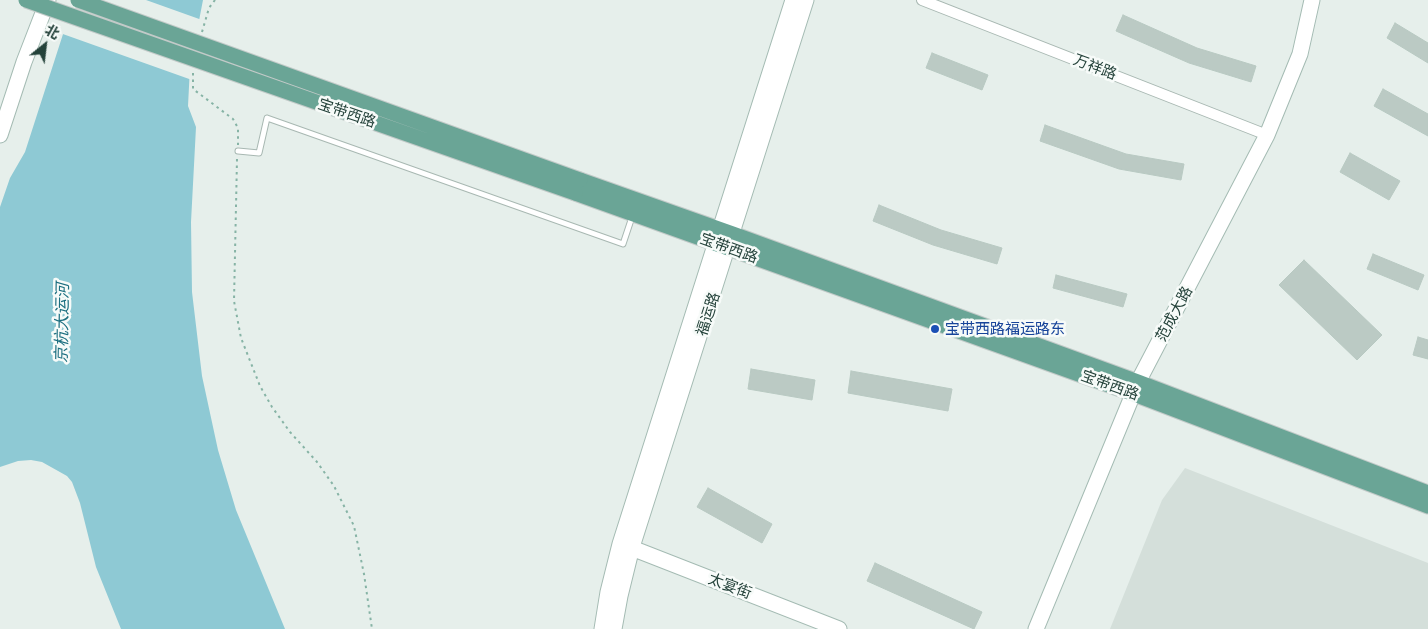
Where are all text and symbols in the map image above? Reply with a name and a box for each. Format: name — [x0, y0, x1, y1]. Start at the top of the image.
north arrow — [20, 20, 70, 70]
text: 北 — [42, 21, 63, 42]
street label: 万祥路 — [1071, 51, 1119, 83]
street label: 宝带西路 — [316, 95, 378, 131]
street label: 宝带西路 — [698, 229, 760, 267]
water label: 京杭大运河 — [52, 283, 72, 363]
street label: 范成大路 — [1152, 283, 1196, 345]
street label: 福运路 — [692, 290, 724, 338]
place label: 宝带西路福运路东 — [945, 320, 1065, 338]
marker: 宝带西路福运路东 — [929, 323, 941, 335]
street label: 宝带西路 — [1079, 366, 1141, 404]
street label: 太宴街 — [706, 570, 754, 602]

